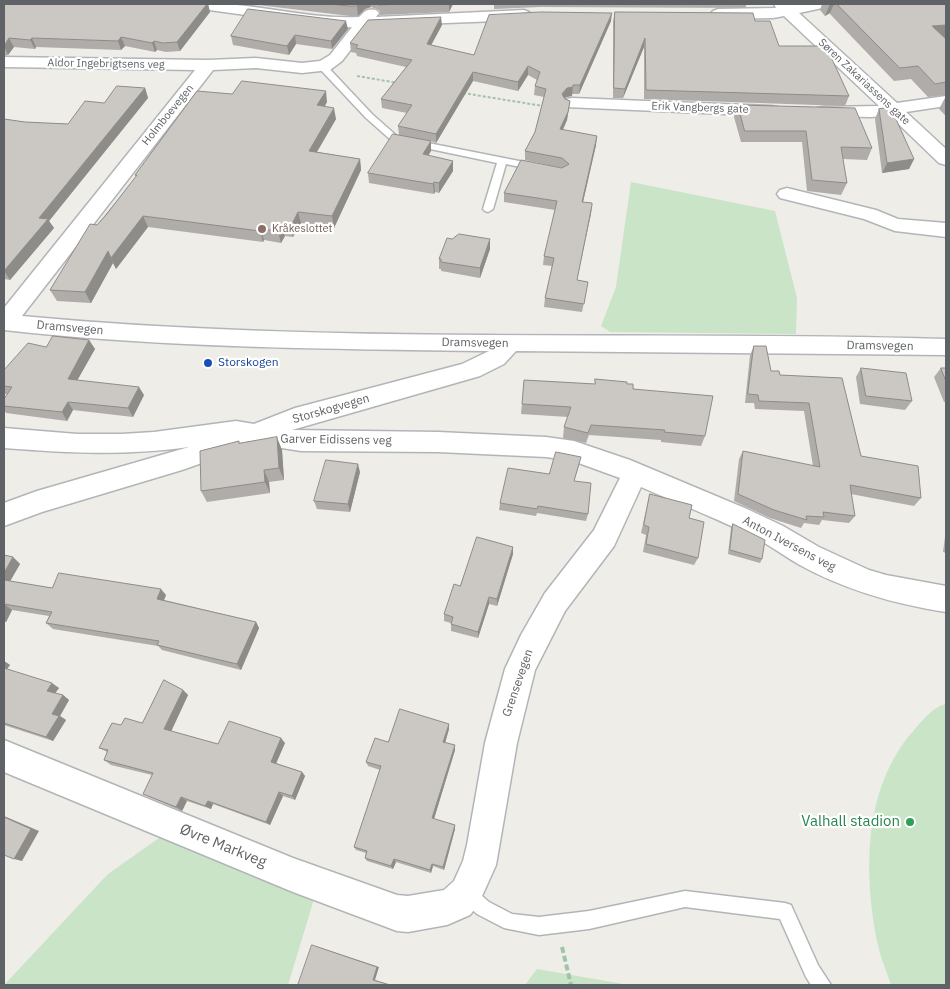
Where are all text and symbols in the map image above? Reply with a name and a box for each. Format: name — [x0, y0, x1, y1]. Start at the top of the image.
street label: Søren Zakariassens gate — [815, 36, 913, 128]
street label: Aldor Ingebrigtsens veg — [47, 56, 165, 72]
street label: Holmboevegen — [139, 82, 197, 148]
street label: Erik Vangbergs gate — [651, 100, 749, 116]
place label: Kråkeslottet — [272, 222, 332, 236]
marker: Kråkeslottet — [256, 223, 268, 235]
street label: Dramsvegen — [36, 318, 104, 338]
street label: Dramsvegen — [441, 335, 509, 351]
street label: Dramsvegen — [846, 338, 914, 354]
place label: Storskogen — [218, 356, 279, 370]
marker: Storskogen — [202, 357, 214, 369]
street label: Storskogvegen — [291, 391, 371, 427]
street label: Garver Eidissens veg — [280, 432, 392, 448]
street label: Anton Iversens veg — [740, 513, 838, 575]
street label: Grensevegen — [500, 647, 536, 719]
place label: Valhall stadion — [801, 813, 900, 831]
marker: Valhall stadion — [904, 816, 916, 828]
street label: Øvre Markveg — [177, 820, 269, 872]

